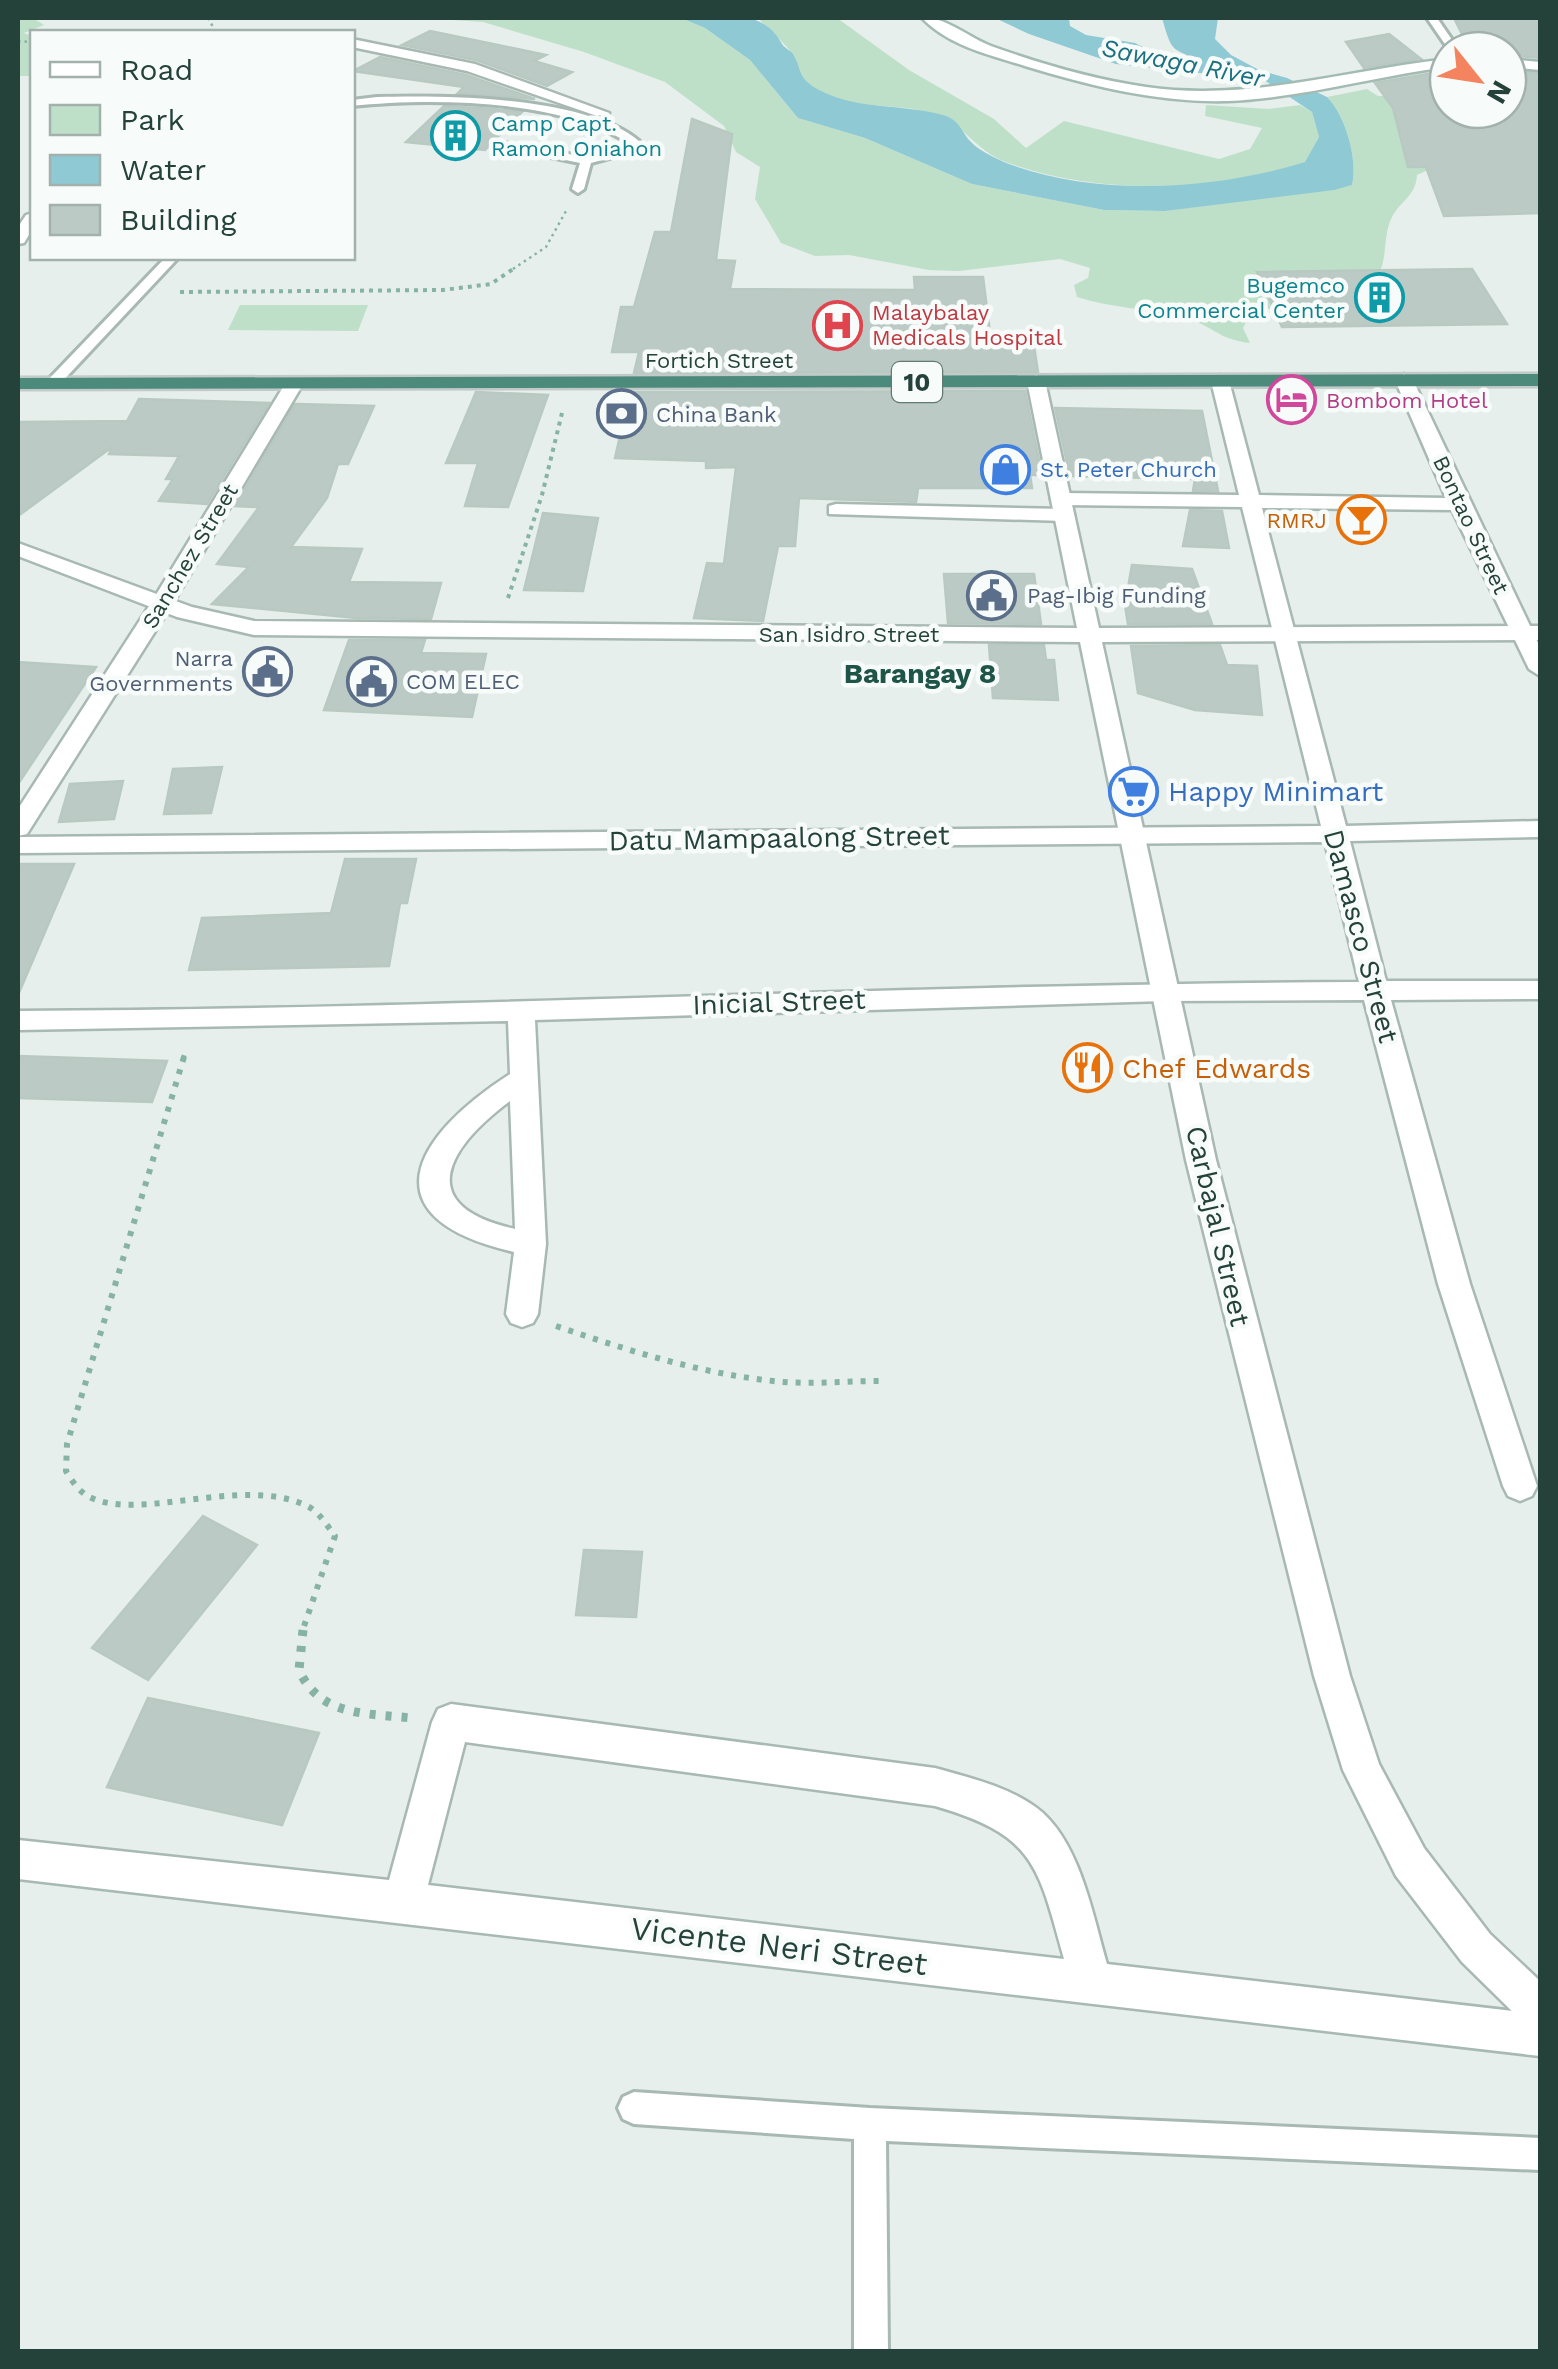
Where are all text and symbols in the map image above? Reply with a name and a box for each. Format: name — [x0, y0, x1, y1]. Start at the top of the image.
legend — [30, 30, 355, 260]
north arrow — [1428, 30, 1528, 130]
water label: Sawaga River — [1099, 33, 1268, 93]
text: Road — [120, 52, 193, 87]
text: N — [1480, 75, 1519, 109]
text: Park — [120, 102, 185, 137]
building icon: Camp Capt. Ramon Oniahon — [430, 110, 482, 162]
place label: Camp Capt. Ramon Oniahon — [491, 111, 662, 161]
text: Water — [120, 152, 206, 187]
text: Building — [120, 202, 237, 237]
building icon: Bugemco Commercial Center — [1354, 272, 1406, 324]
place label: Bugemco Commercial Center — [1137, 273, 1345, 323]
hospital icon: Malaybalay Medicals Hospital — [811, 299, 863, 351]
place label: Malaybalay Medicals Hospital — [872, 300, 1063, 350]
street label: Fortich Street — [645, 348, 793, 373]
road number: 10 — [892, 362, 942, 402]
hotel icon: Bombom Hotel — [1265, 374, 1317, 426]
bank icon: China Bank — [595, 388, 647, 440]
place label: Bombom Hotel — [1326, 388, 1488, 413]
place label: China Bank — [656, 402, 777, 427]
shop icon: St. Peter Church — [979, 443, 1031, 495]
street label: Bontao Street — [1428, 452, 1514, 598]
place label: St. Peter Church — [1040, 457, 1217, 482]
street label: Sanchez Street — [137, 479, 243, 633]
bar icon: RMRJ — [1336, 494, 1388, 546]
place label: RMRJ — [1266, 508, 1327, 533]
public building icon: Pag-Ibig Funding — [966, 569, 1018, 621]
place label: Pag-Ibig Funding — [1027, 583, 1206, 608]
street label: San Isidro Street — [759, 622, 939, 647]
public building icon: Narra Governments — [242, 645, 294, 697]
place label: Narra Governments — [89, 646, 233, 696]
public building icon: COM ELEC — [345, 655, 397, 707]
district label: Barangay 8 — [844, 657, 996, 690]
place label: COM ELEC — [406, 669, 520, 694]
supermarket icon: Happy Minimart — [1107, 765, 1159, 817]
place label: Happy Minimart — [1168, 775, 1383, 808]
street label: Datu Mampaalong Street — [608, 819, 950, 857]
street label: Damasco Street — [1317, 826, 1405, 1047]
street label: Inicial Street — [692, 982, 866, 1022]
restaurant icon: Chef Edwards — [1061, 1042, 1113, 1094]
place label: Chef Edwards — [1122, 1052, 1311, 1085]
street label: Carbajal Street — [1179, 1123, 1257, 1330]
street label: Vicente Neri Street — [629, 1909, 929, 1983]

